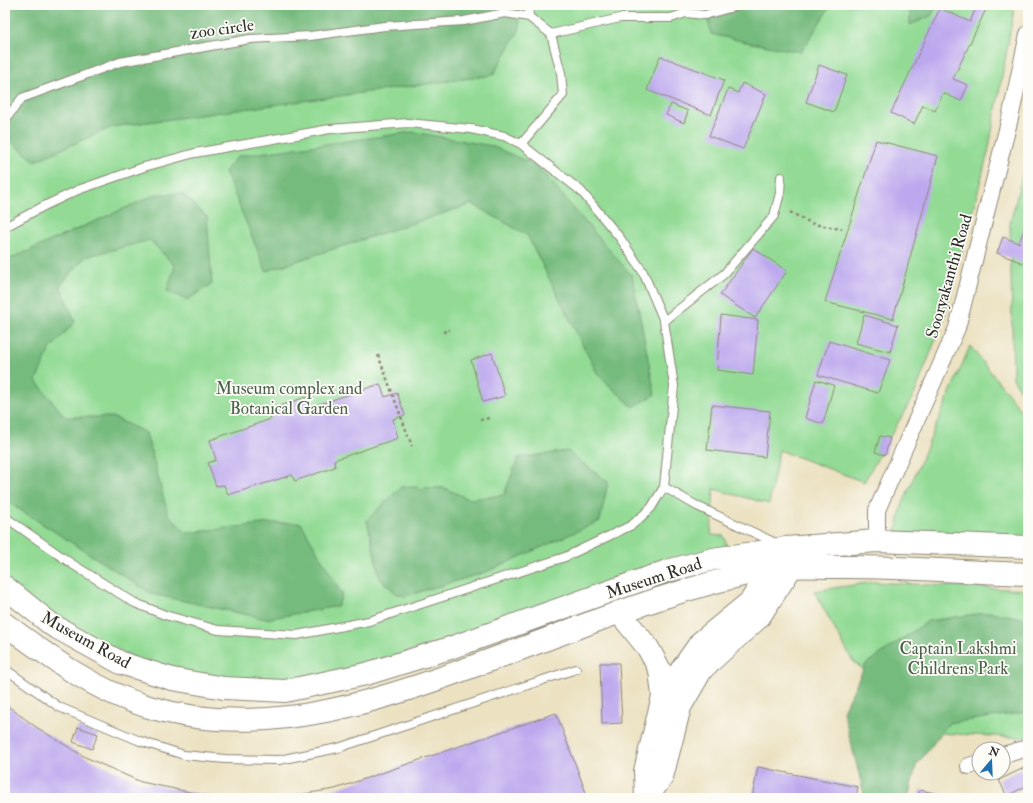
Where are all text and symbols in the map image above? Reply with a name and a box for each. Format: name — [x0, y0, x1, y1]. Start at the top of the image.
street label: zoo circle — [189, 14, 255, 44]
street label: Sooryakanthi Road — [921, 211, 978, 341]
park label: Museum complex and Botanical Garden — [216, 378, 363, 419]
street label: Museum Road — [604, 553, 705, 603]
street label: Museum Road — [38, 607, 135, 673]
park label: Captain Lakshmi Childrens Park — [899, 638, 1017, 679]
north arrow — [971, 741, 1011, 781]
text: N — [986, 744, 1002, 760]

